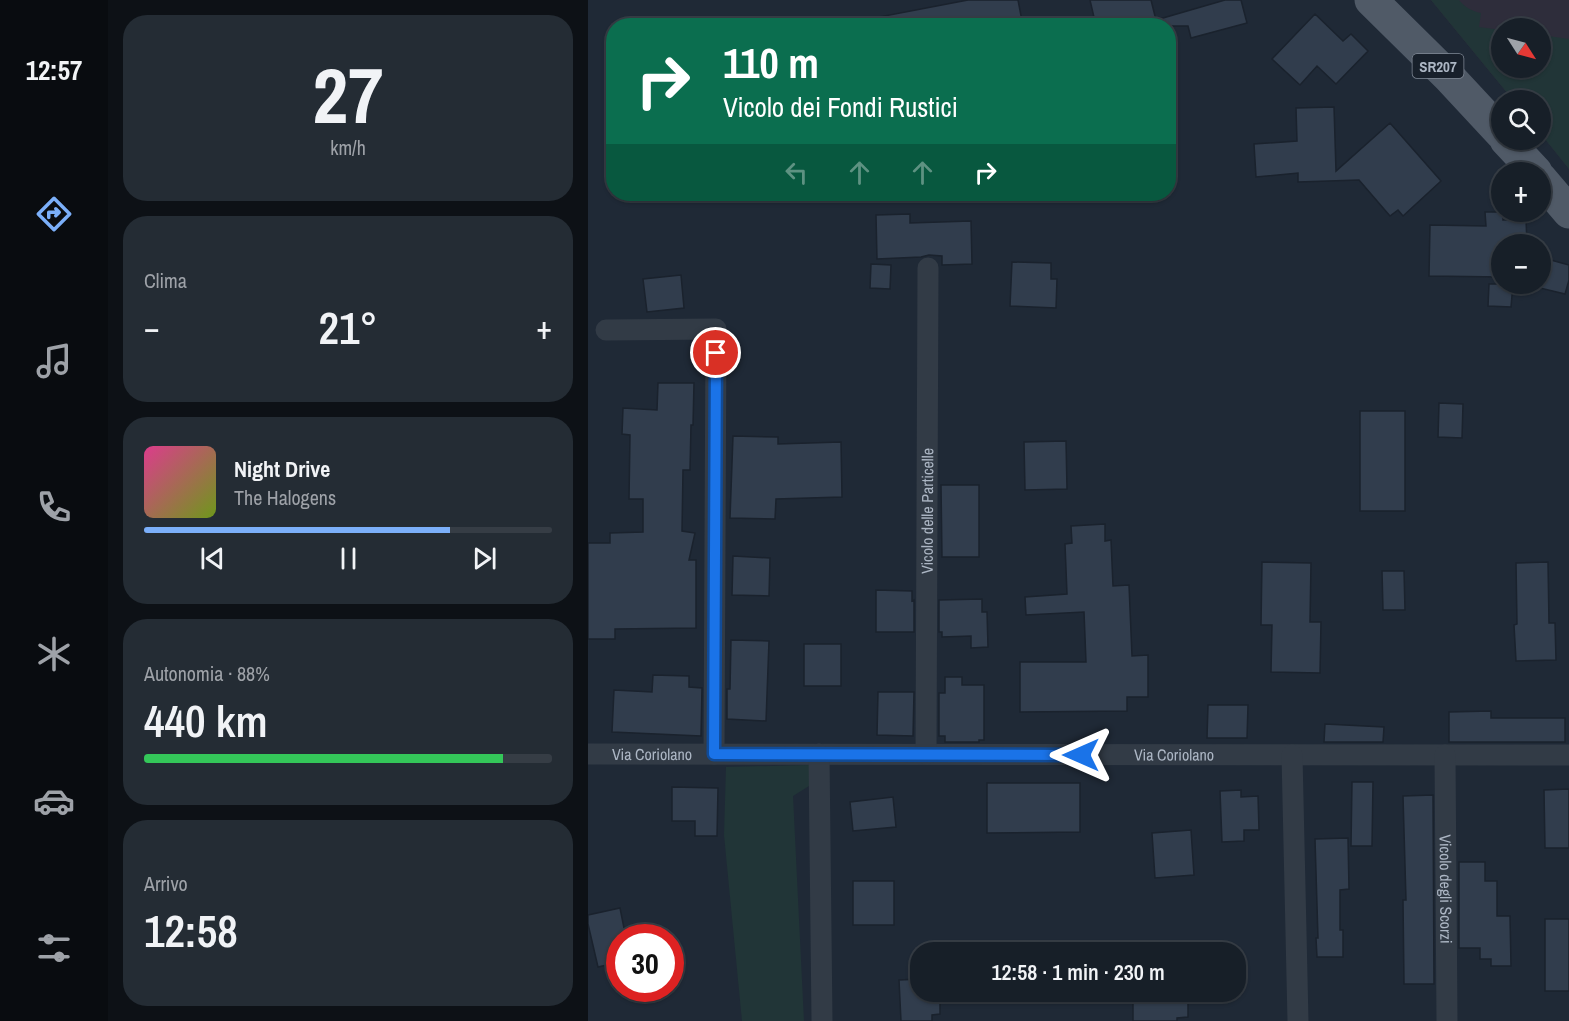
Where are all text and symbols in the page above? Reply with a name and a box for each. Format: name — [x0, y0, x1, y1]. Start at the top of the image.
north arrow — [1491, 18, 1551, 78]
map controls — [1491, 18, 1551, 294]
text: 110 m — [723, 35, 819, 91]
text: 27 — [312, 42, 384, 147]
icon: right — [624, 42, 702, 120]
text: 12:57 — [26, 52, 82, 88]
road number: SR207 — [1412, 54, 1464, 78]
text: Vicolo dei Fondi Rustici — [723, 89, 958, 125]
button: search — [1491, 90, 1551, 150]
text: km/h — [330, 134, 366, 161]
icon: left — [780, 156, 813, 189]
icon: ahead — [843, 156, 876, 189]
icon: ahead — [906, 156, 939, 189]
icon: right — [969, 156, 1002, 189]
button: + — [1491, 162, 1551, 222]
icon: directions — [33, 193, 75, 235]
button: − — [1491, 234, 1551, 294]
text: Clima — [144, 267, 187, 294]
text: 21° — [318, 297, 378, 358]
text: − — [144, 305, 160, 349]
text: + — [536, 305, 552, 349]
pin — [690, 327, 741, 378]
icon: arrive — [699, 336, 732, 369]
icon: music — [33, 340, 75, 382]
street label: Vicolo delle Particelle — [916, 448, 938, 574]
text: Night Drive — [234, 454, 330, 484]
text: The Halogens — [234, 484, 336, 511]
icon: phone — [33, 486, 75, 528]
icon: previous — [196, 542, 229, 575]
icon: pause — [332, 542, 365, 575]
icon: next — [468, 542, 501, 575]
icon: climate — [33, 633, 75, 675]
text: Autonomia · 88% — [144, 660, 270, 687]
text: 440 km — [144, 690, 268, 751]
position arrow — [1049, 723, 1113, 787]
street label: Via Coriolano — [612, 743, 692, 765]
street label: Via Coriolano — [1134, 744, 1214, 766]
icon: car — [33, 780, 75, 822]
street label: Vicolo degli Scorzi — [1435, 834, 1457, 944]
text: Arrivo — [144, 870, 188, 897]
text: 12:58 — [144, 900, 238, 961]
speed limit sign: 30 — [606, 924, 684, 1002]
icon: filters — [33, 927, 75, 969]
text: 12:58 · 1 min · 230 m — [991, 957, 1165, 987]

